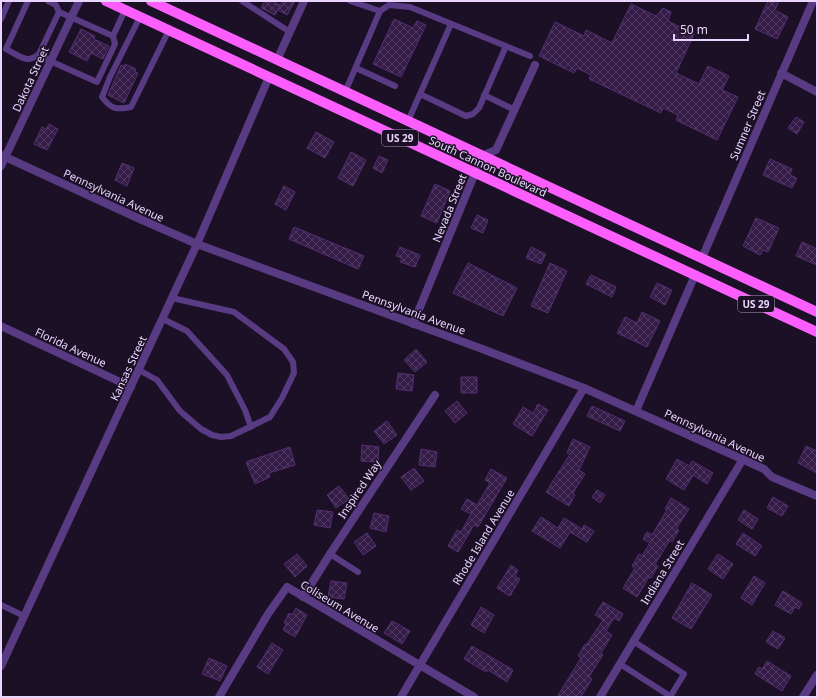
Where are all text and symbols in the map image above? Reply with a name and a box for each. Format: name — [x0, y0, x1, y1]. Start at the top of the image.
scale bar — [674, 16, 748, 42]
text: 50 m — [680, 21, 708, 38]
street label: Dakota Street — [8, 44, 52, 114]
street label: Sumner Street — [726, 88, 768, 162]
road number: US 29 — [382, 130, 418, 146]
street label: South Cannon Boulevard — [427, 132, 549, 200]
street label: Pennsylvania Avenue — [61, 165, 167, 225]
street label: Nevada Street — [428, 172, 470, 244]
street label: Pennsylvania Avenue — [360, 286, 468, 338]
road number: US 29 — [738, 296, 774, 312]
street label: Florida Avenue — [33, 324, 109, 370]
street label: Kansas Street — [106, 333, 150, 403]
street label: Pennsylvania Avenue — [662, 405, 768, 465]
street label: Inspired Way — [334, 457, 384, 521]
street label: Rhode Island Avenue — [448, 486, 518, 588]
street label: Indiana Street — [637, 537, 687, 607]
street label: Coliseum Avenue — [298, 577, 382, 635]

